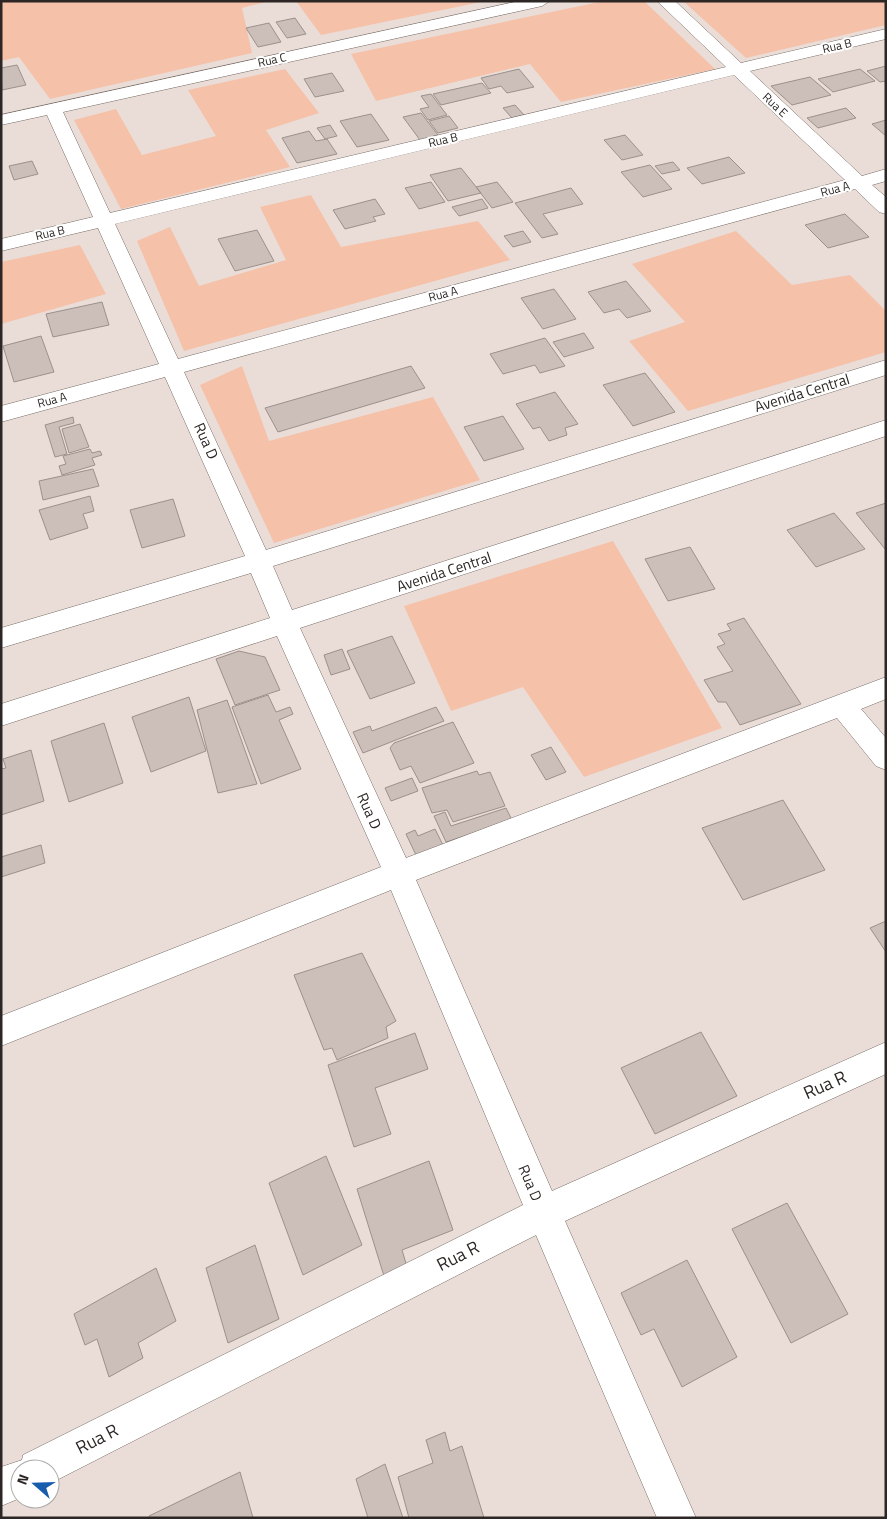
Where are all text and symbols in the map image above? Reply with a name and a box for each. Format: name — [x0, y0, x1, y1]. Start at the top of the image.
street label: Rua B — [820, 33, 854, 58]
street label: Rua C — [256, 47, 288, 72]
street label: Rua E — [758, 88, 793, 122]
street label: Rua B — [426, 127, 460, 152]
street label: Rua A — [818, 176, 852, 202]
street label: Rua B — [33, 220, 67, 245]
street label: Rua A — [426, 281, 460, 307]
street label: Avenida Central — [751, 367, 852, 418]
street label: Rua A — [35, 387, 69, 413]
street label: Rua D — [188, 419, 225, 463]
street label: Avenida Central — [393, 545, 494, 598]
street label: Rua D — [351, 789, 388, 833]
street label: Rua R — [799, 1063, 851, 1106]
street label: Rua D — [513, 1161, 548, 1205]
street label: Rua R — [432, 1233, 484, 1278]
street label: Rua R — [71, 1416, 123, 1461]
north arrow — [10, 1459, 60, 1509]
text: N — [11, 1471, 34, 1488]

